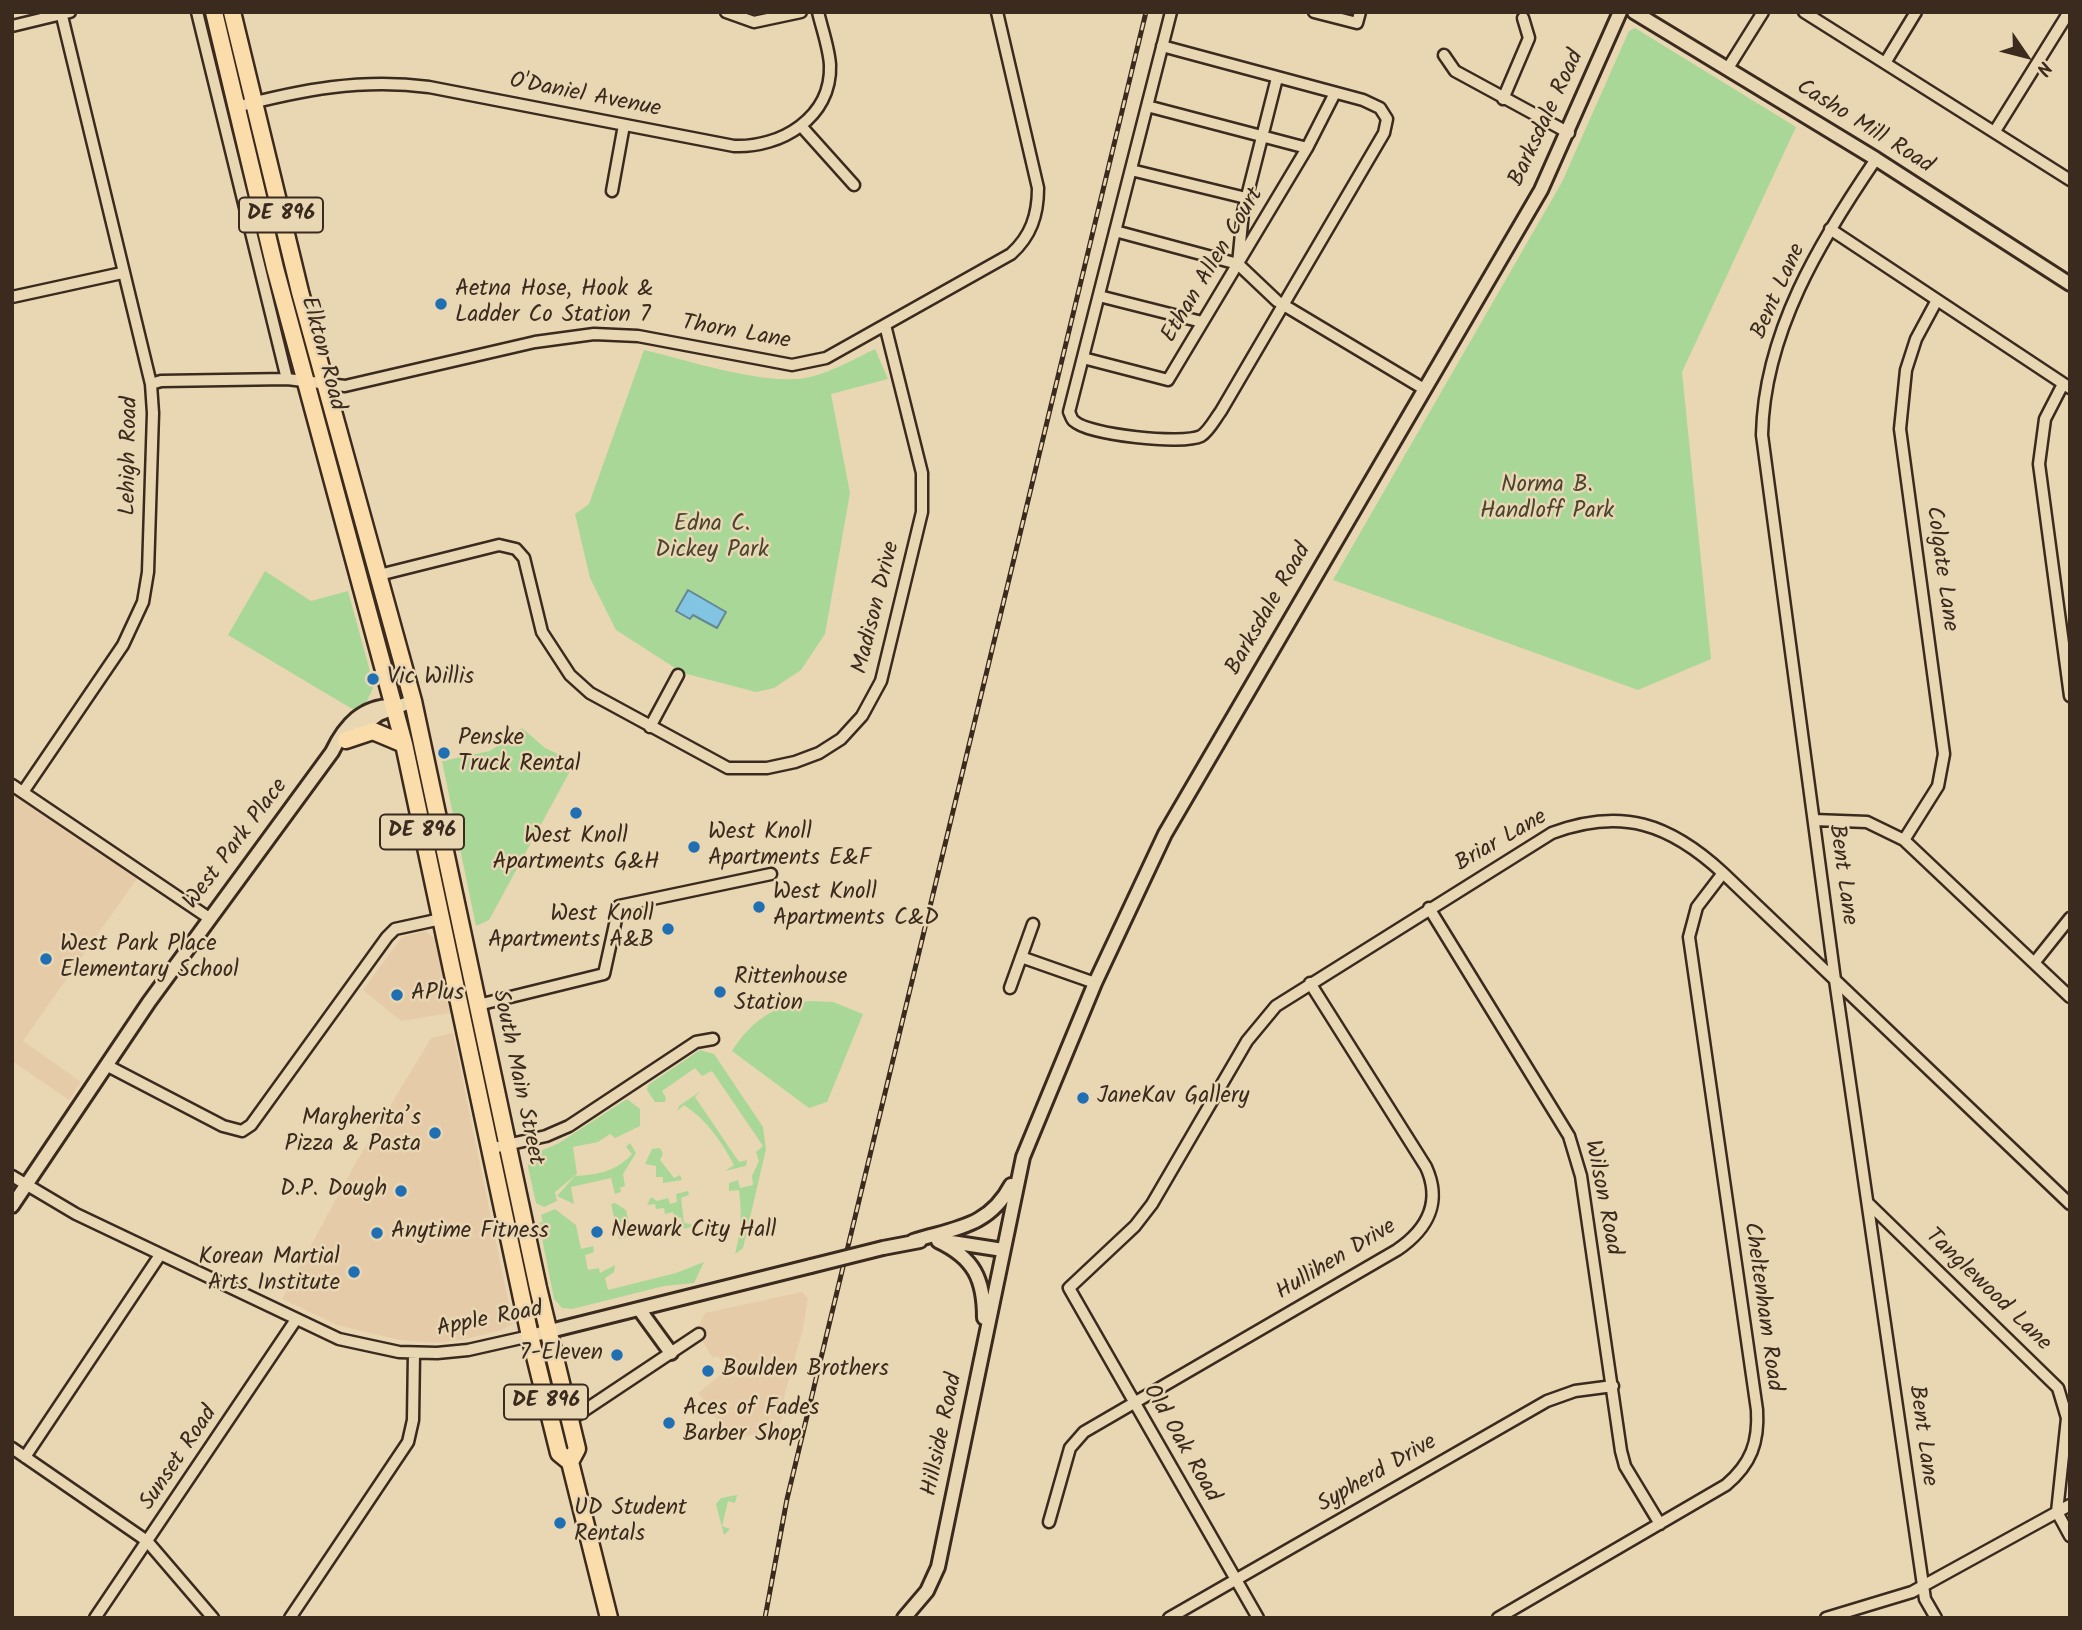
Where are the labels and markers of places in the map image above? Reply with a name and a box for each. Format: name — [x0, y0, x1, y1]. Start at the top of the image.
place label: Aetna Hose, Hook & Ladder Co Station 7 — [455, 277, 653, 331]
marker: Aetna Hose, Hook & Ladder Co Station 7 — [433, 296, 449, 312]
place label: Vic Willis — [387, 665, 474, 693]
marker: Vic Willis — [365, 671, 381, 687]
place label: Penske Truck Rental — [458, 726, 581, 780]
marker: Penske Truck Rental — [436, 745, 452, 761]
marker: West Knoll Apartments G&H — [568, 805, 584, 821]
place label: West Knoll Apartments E&F — [708, 820, 871, 874]
place label: West Knoll Apartments G&H — [493, 824, 659, 878]
marker: West Knoll Apartments E&F — [686, 839, 702, 855]
place label: West Knoll Apartments C&D — [773, 880, 939, 934]
marker: West Knoll Apartments C&D — [751, 899, 767, 915]
place label: West Knoll Apartments A&B — [488, 902, 654, 956]
marker: West Knoll Apartments A&B — [660, 921, 676, 937]
place label: West Park Place Elementary School — [60, 932, 239, 986]
marker: West Park Place Elementary School — [38, 951, 54, 967]
place label: Rittenhouse Station — [734, 965, 847, 1019]
place label: APlus — [411, 981, 464, 1009]
marker: Rittenhouse Station — [712, 984, 728, 1000]
marker: APlus — [389, 987, 405, 1003]
place label: JaneKav Gallery — [1097, 1084, 1249, 1112]
marker: JaneKav Gallery — [1075, 1090, 1091, 1106]
place label: Margherita’s Pizza & Pasta — [285, 1106, 421, 1160]
marker: Margherita’s Pizza & Pasta — [427, 1125, 443, 1141]
place label: D.P. Dough — [280, 1177, 387, 1205]
marker: D.P. Dough — [393, 1183, 409, 1199]
place label: Newark City Hall — [611, 1218, 776, 1246]
place label: Anytime Fitness — [391, 1219, 549, 1247]
marker: Newark City Hall — [589, 1224, 605, 1240]
marker: Anytime Fitness — [369, 1225, 385, 1241]
place label: Korean Martial Arts Institute — [198, 1245, 340, 1299]
marker: Korean Martial Arts Institute — [346, 1264, 362, 1280]
place label: 7-Eleven — [520, 1341, 603, 1369]
marker: 7-Eleven — [609, 1347, 625, 1363]
place label: Boulden Brothers — [722, 1357, 889, 1385]
marker: Boulden Brothers — [700, 1363, 716, 1379]
place label: Aces of Fades Barber Shop — [683, 1396, 819, 1450]
marker: Aces of Fades Barber Shop — [661, 1415, 677, 1431]
place label: UD Student Rentals — [574, 1496, 687, 1550]
marker: UD Student Rentals — [552, 1515, 568, 1531]

